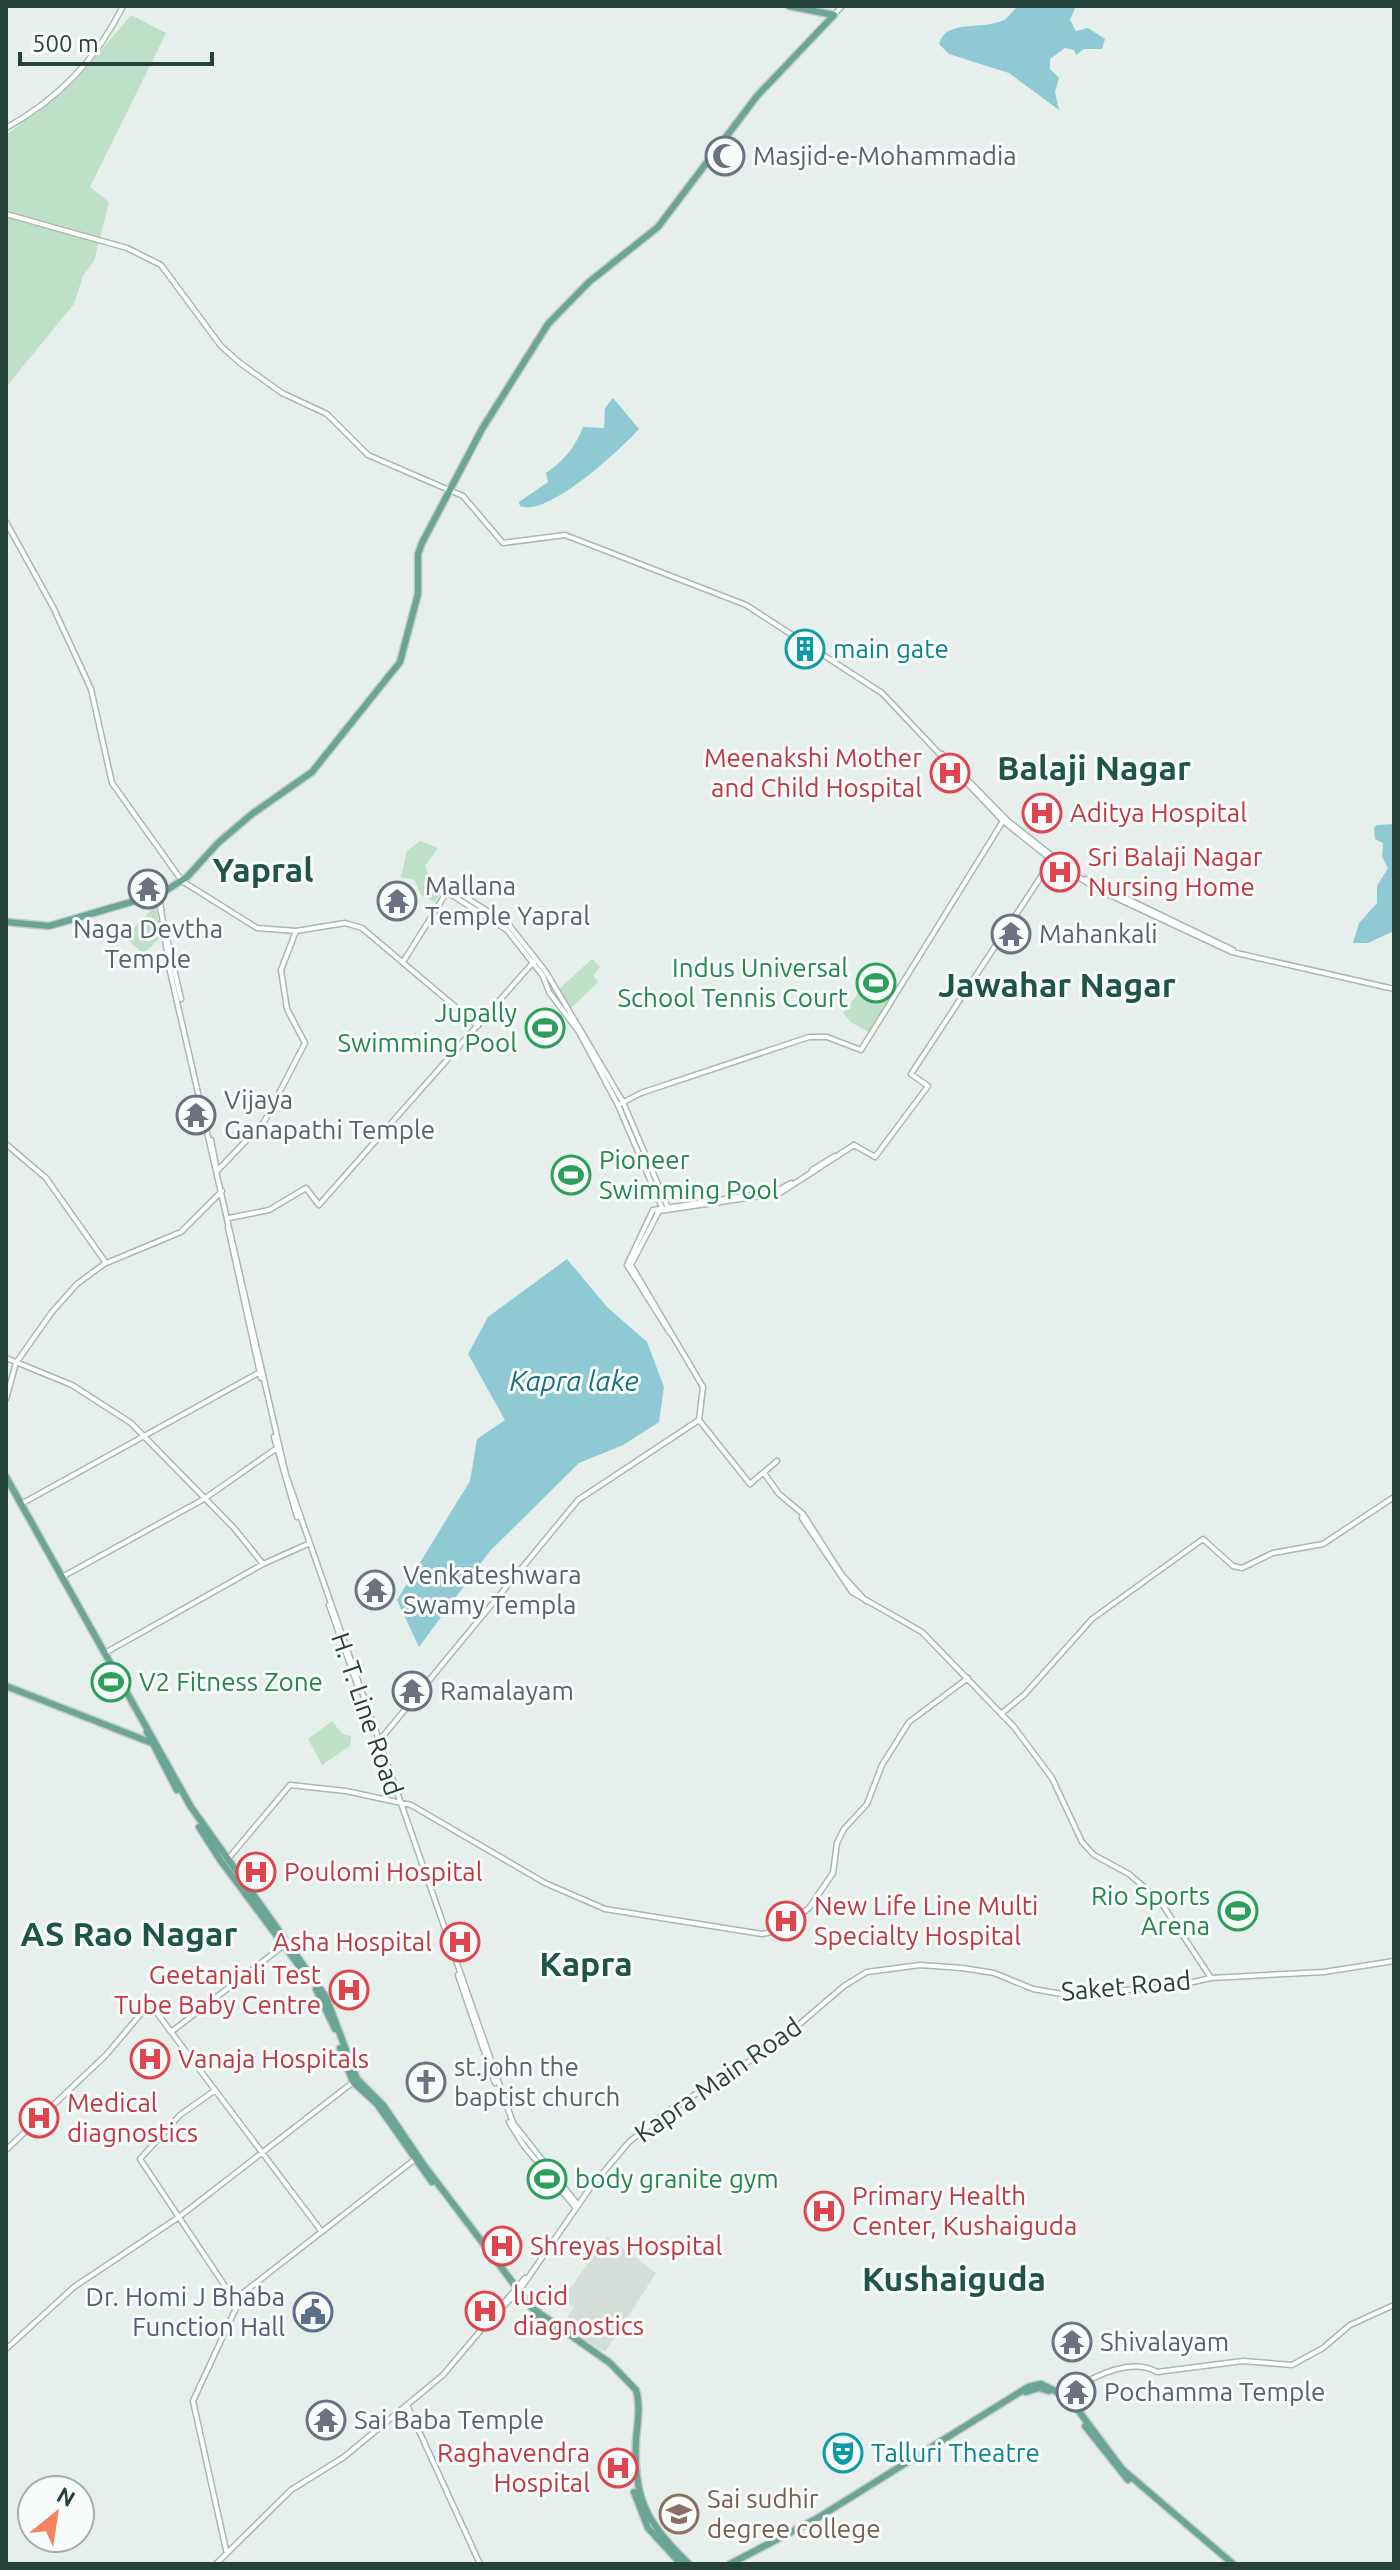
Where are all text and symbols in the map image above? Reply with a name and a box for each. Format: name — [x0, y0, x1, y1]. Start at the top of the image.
scale bar — [20, 16, 212, 66]
text: 500 m — [32, 30, 99, 57]
mosque icon: Masjid-e-Mohammadia — [704, 135, 746, 177]
place label: Masjid-e-Mohammadia — [753, 141, 1017, 170]
building icon: main gate — [784, 628, 826, 670]
place label: main gate — [833, 634, 949, 663]
place label: Meenakshi Mother and Child Hospital — [704, 743, 922, 802]
district label: Balaji Nagar — [997, 748, 1191, 786]
hospital icon: Meenakshi Mother and Child Hospital — [929, 752, 971, 794]
hospital icon: Aditya Hospital — [1021, 792, 1063, 834]
place label: Aditya Hospital — [1070, 798, 1247, 827]
place label: Sri Balaji Nagar Nursing Home — [1088, 842, 1263, 901]
district label: Yapral — [213, 850, 313, 888]
hospital icon: Sri Balaji Nagar Nursing Home — [1039, 851, 1081, 893]
temple icon: Naga Devtha Temple — [127, 868, 169, 910]
place label: Mallana Temple Yapral — [425, 871, 590, 930]
temple icon: Mallana Temple Yapral — [376, 880, 418, 922]
temple icon: Mahankali — [990, 913, 1032, 955]
place label: Naga Devtha Temple — [73, 914, 223, 973]
place label: Mahankali — [1039, 919, 1158, 948]
place label: Indus Universal School Tennis Court — [617, 953, 848, 1012]
sports icon: Indus Universal School Tennis Court — [855, 962, 897, 1004]
district label: Jawahar Nagar — [938, 965, 1176, 1003]
place label: Jupally Swimming Pool — [337, 998, 517, 1057]
sports icon: Jupally Swimming Pool — [524, 1007, 566, 1049]
place label: Vijaya Ganapathi Temple — [224, 1085, 435, 1144]
temple icon: Vijaya Ganapathi Temple — [175, 1094, 217, 1136]
place label: Pioneer Swimming Pool — [599, 1145, 779, 1204]
sports icon: Pioneer Swimming Pool — [550, 1154, 592, 1196]
water label: Kapra lake — [510, 1365, 639, 1396]
place label: Venkateshwara Swamy Templa — [403, 1560, 582, 1619]
temple icon: Venkateshwara Swamy Templa — [354, 1569, 396, 1611]
street label: H. T. Line Road — [326, 1629, 409, 1799]
sports icon: V2 Fitness Zone — [90, 1661, 132, 1703]
place label: V2 Fitness Zone — [139, 1667, 323, 1696]
temple icon: Ramalayam — [391, 1670, 433, 1712]
place label: Ramalayam — [440, 1676, 574, 1705]
hospital icon: Poulomi Hospital — [235, 1851, 277, 1893]
place label: Poulomi Hospital — [284, 1857, 483, 1886]
place label: Rio Sports Arena — [1091, 1881, 1210, 1940]
sports icon: Rio Sports Arena — [1217, 1890, 1259, 1932]
place label: New Life Line Multi Specialty Hospital — [814, 1891, 1038, 1950]
hospital icon: New Life Line Multi Specialty Hospital — [765, 1900, 807, 1942]
district label: AS Rao Nagar — [21, 1914, 237, 1952]
hospital icon: Asha Hospital — [439, 1921, 481, 1963]
place label: Asha Hospital — [273, 1927, 432, 1956]
district label: Kapra — [539, 1944, 633, 1982]
place label: Geetanjali Test Tube Baby Centre — [114, 1960, 321, 2019]
street label: Saket Road — [1060, 1965, 1192, 2006]
hospital icon: Geetanjali Test Tube Baby Centre — [328, 1969, 370, 2011]
street label: Kapra Main Road — [629, 2011, 807, 2148]
hospital icon: Vanaja Hospitals — [129, 2038, 171, 2080]
place label: Vanaja Hospitals — [178, 2044, 369, 2073]
place label: st.john the baptist church — [454, 2052, 620, 2111]
church icon: st.john the baptist church — [405, 2061, 447, 2103]
place label: Medical diagnostics — [67, 2088, 198, 2147]
hospital icon: Medical diagnostics — [18, 2097, 60, 2139]
sports icon: body granite gym — [526, 2158, 568, 2200]
place label: body granite gym — [575, 2164, 779, 2193]
place label: Primary Health Center, Kushaiguda — [852, 2181, 1077, 2240]
hospital icon: Primary Health Center, Kushaiguda — [803, 2190, 845, 2232]
hospital icon: Shreyas Hospital — [481, 2225, 523, 2267]
place label: Shreyas Hospital — [530, 2231, 722, 2260]
district label: Kushaiguda — [862, 2259, 1046, 2297]
place label: lucid diagnostics — [513, 2281, 644, 2340]
place label: Dr. Homi J Bhaba Function Hall — [86, 2282, 285, 2341]
hospital icon: lucid diagnostics — [464, 2290, 506, 2332]
public building icon: Dr. Homi J Bhaba Function Hall — [292, 2291, 334, 2333]
temple icon: Shivalayam — [1051, 2321, 1093, 2363]
place label: Shivalayam — [1100, 2327, 1229, 2356]
temple icon: Pochamma Temple — [1055, 2371, 1097, 2413]
place label: Pochamma Temple — [1104, 2377, 1325, 2406]
temple icon: Sai Baba Temple — [305, 2399, 347, 2441]
place label: Sai Baba Temple — [354, 2405, 544, 2434]
theatre icon: Talluri Theatre — [822, 2432, 864, 2474]
place label: Raghavendra Hospital — [437, 2438, 590, 2497]
place label: Talluri Theatre — [871, 2438, 1040, 2467]
hospital icon: Raghavendra Hospital — [597, 2447, 639, 2489]
north arrow — [16, 2474, 96, 2554]
text: N — [53, 2481, 80, 2511]
place label: Sai sudhir degree college — [707, 2484, 881, 2543]
school or university icon: Sai sudhir degree college — [658, 2493, 700, 2535]

